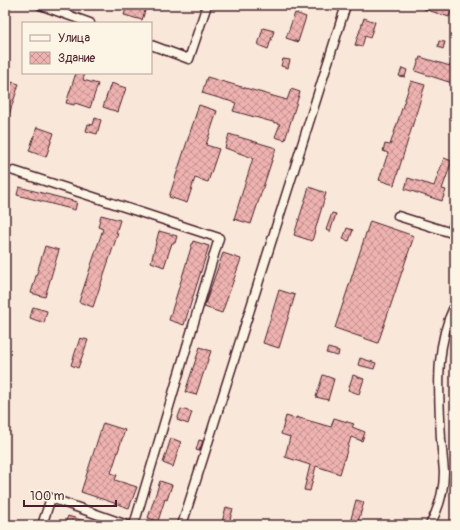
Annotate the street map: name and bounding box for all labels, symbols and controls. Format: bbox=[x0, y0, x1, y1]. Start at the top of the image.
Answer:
legend bbox=[22, 22, 152, 74]
text: Улица bbox=[58, 31, 90, 46]
text: Здание bbox=[58, 51, 95, 66]
scale bar bbox=[24, 482, 116, 508]
text: 100 m bbox=[30, 489, 65, 504]

